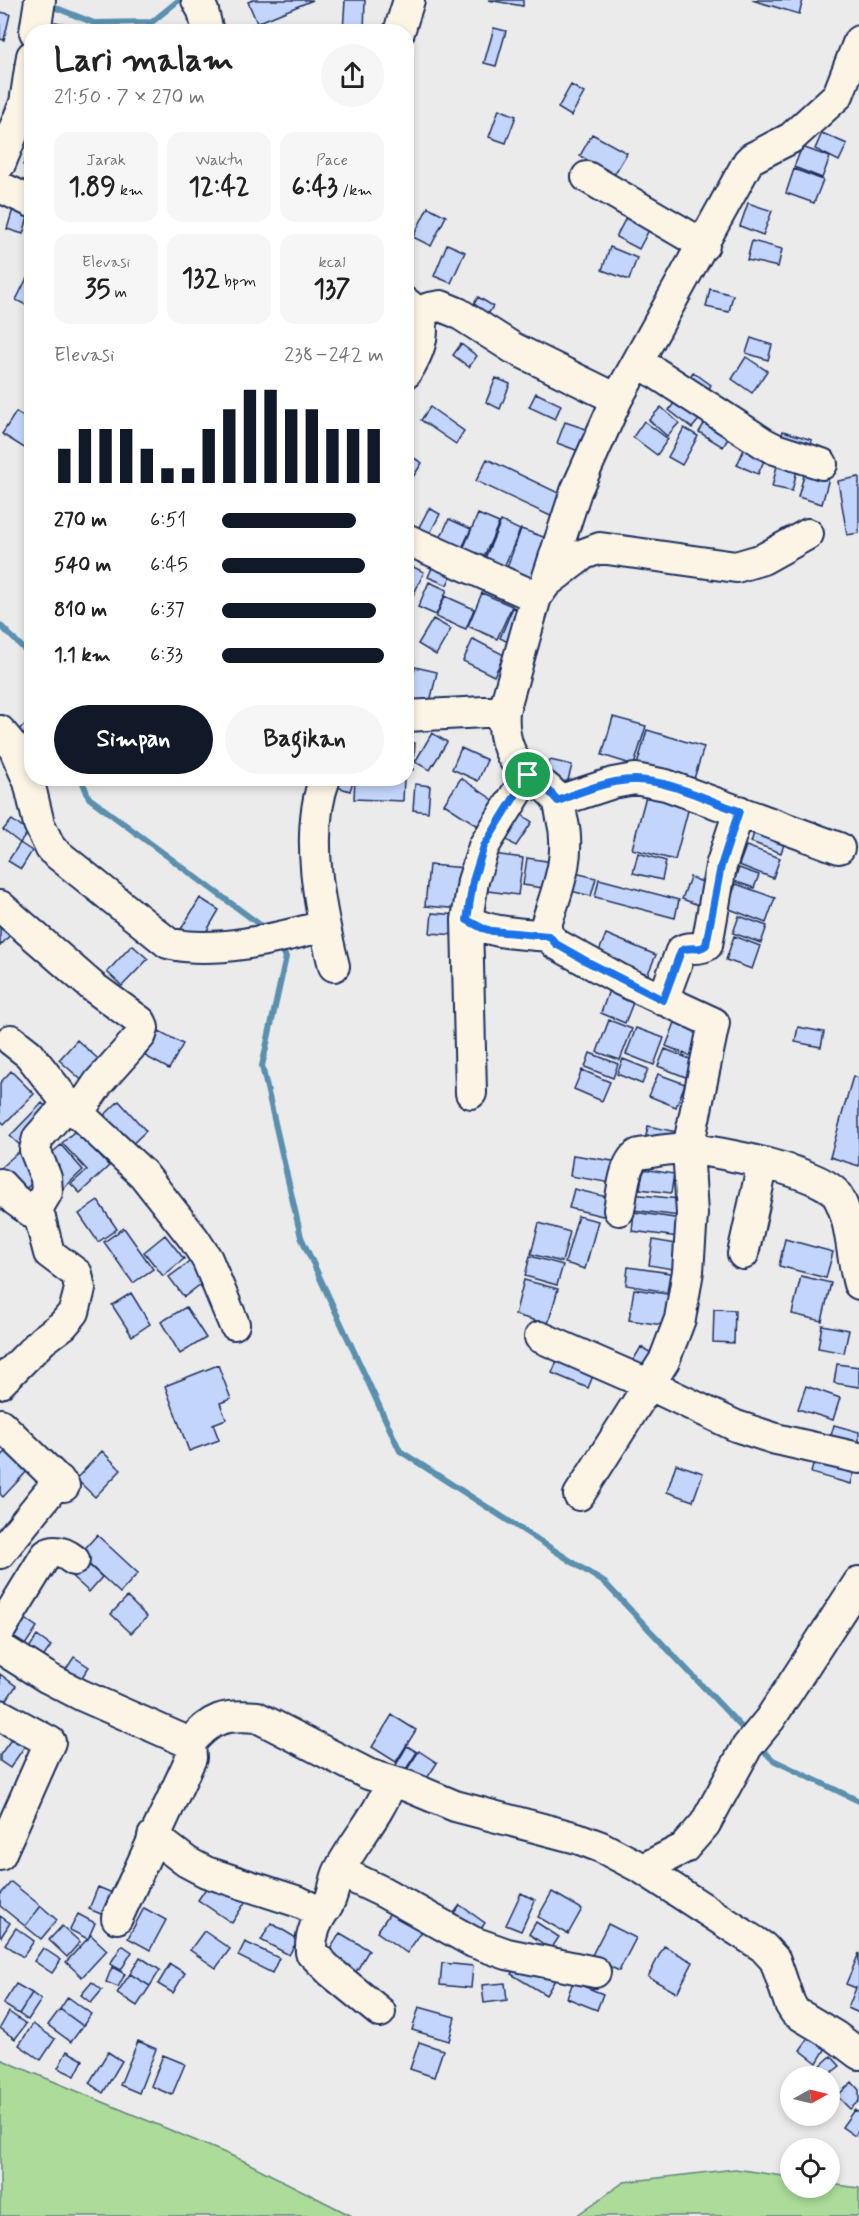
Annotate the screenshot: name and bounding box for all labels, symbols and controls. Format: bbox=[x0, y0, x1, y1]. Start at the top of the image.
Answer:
text: Lari malam bbox=[54, 39, 234, 83]
button: share bbox=[321, 44, 384, 107]
text: 21:50 · 7 × 270 m bbox=[54, 84, 205, 111]
text: Jarak bbox=[86, 150, 126, 171]
text: Waktu bbox=[195, 150, 243, 171]
text: Pace bbox=[316, 150, 348, 171]
text: 1.89 bbox=[69, 171, 116, 205]
text: 12:42 bbox=[188, 171, 250, 205]
text: 6:43 bbox=[291, 171, 338, 205]
text: km bbox=[116, 180, 143, 201]
text: /km bbox=[338, 180, 373, 201]
text: Elevasi bbox=[82, 252, 130, 273]
text: kcal bbox=[319, 252, 345, 273]
text: 132 bbox=[182, 262, 220, 296]
text: bpm bbox=[220, 271, 256, 292]
text: 35 bbox=[85, 273, 110, 307]
text: 137 bbox=[313, 273, 351, 307]
text: m bbox=[110, 282, 127, 303]
text: Elevasi bbox=[54, 342, 114, 369]
text: 238–242 m bbox=[284, 342, 384, 369]
text: 270 m bbox=[54, 507, 107, 534]
text: 6:51 bbox=[150, 507, 186, 534]
text: 540 m bbox=[54, 552, 111, 579]
text: 6:45 bbox=[150, 552, 188, 579]
text: 810 m bbox=[54, 597, 107, 624]
text: 6:37 bbox=[150, 597, 185, 624]
text: 1.1 km bbox=[54, 642, 111, 669]
text: 6:33 bbox=[150, 642, 183, 669]
button: Simpan bbox=[54, 705, 213, 774]
button: Bagikan bbox=[225, 705, 384, 774]
pin bbox=[502, 749, 553, 800]
icon: arrive bbox=[511, 758, 544, 791]
north arrow bbox=[780, 2066, 840, 2126]
map controls bbox=[780, 2066, 840, 2198]
button: locate bbox=[780, 2138, 840, 2198]

